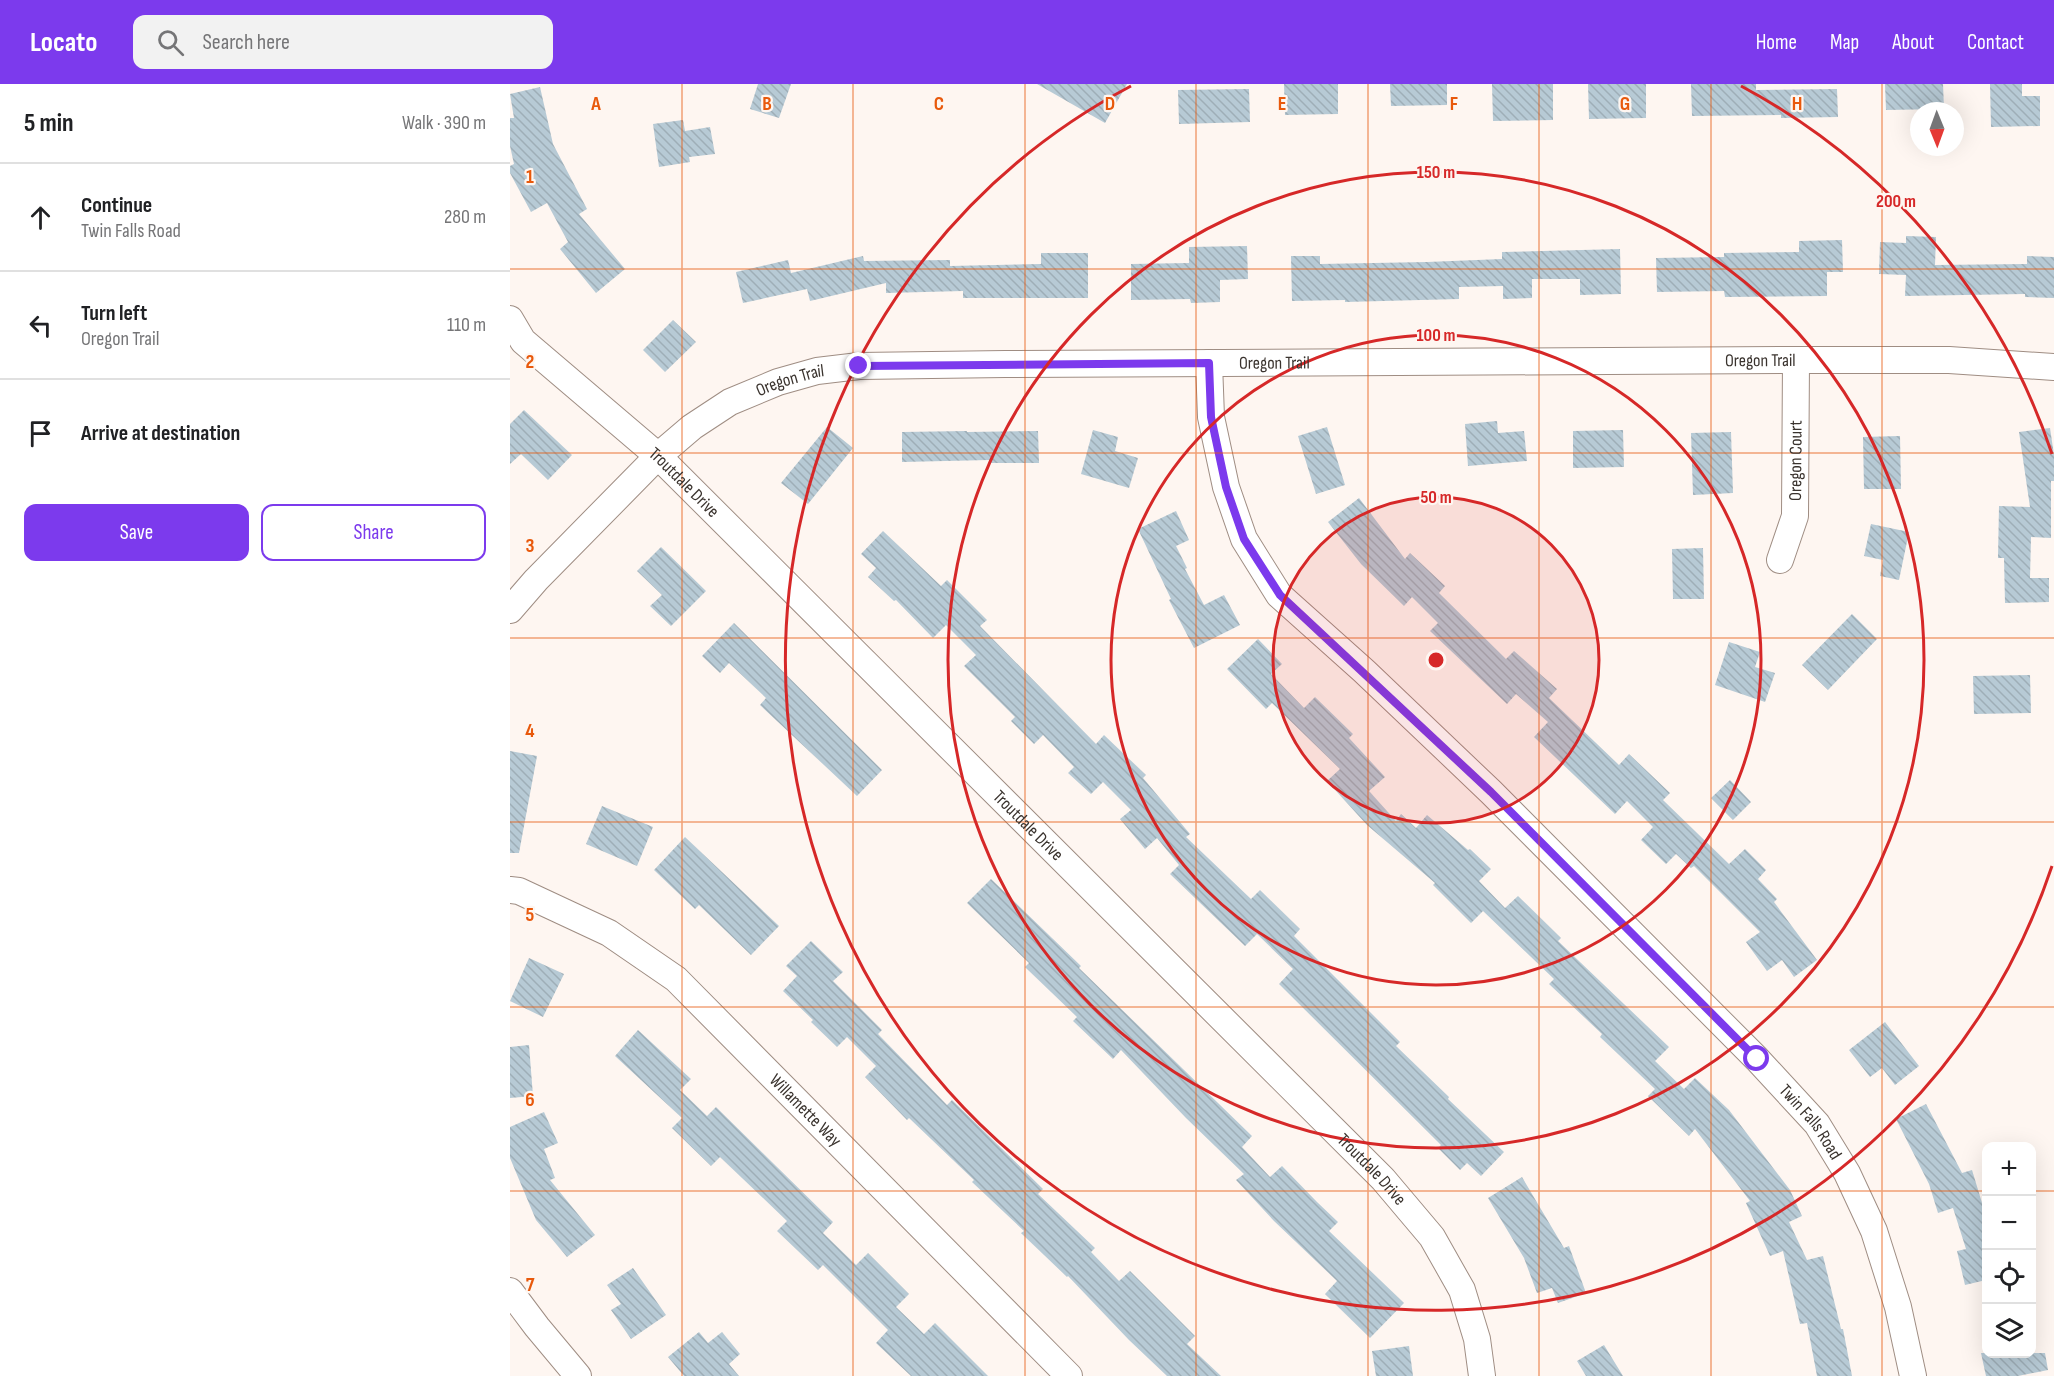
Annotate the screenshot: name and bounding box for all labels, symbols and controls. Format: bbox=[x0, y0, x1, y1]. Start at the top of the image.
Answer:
search box bbox=[133, 15, 553, 69]
text: Locato bbox=[30, 26, 97, 59]
icon: search bbox=[154, 26, 187, 59]
text: Search here bbox=[202, 29, 290, 56]
text: Home bbox=[1756, 30, 1797, 55]
text: Map bbox=[1830, 30, 1859, 55]
text: About bbox=[1892, 30, 1934, 55]
text: Contact bbox=[1967, 30, 2024, 55]
text: A bbox=[590, 92, 601, 116]
text: B bbox=[762, 92, 772, 116]
text: C bbox=[934, 92, 944, 116]
text: D bbox=[1105, 92, 1115, 116]
text: E bbox=[1278, 92, 1286, 116]
text: F bbox=[1450, 92, 1458, 116]
text: G bbox=[1620, 92, 1630, 116]
text: H bbox=[1792, 92, 1802, 116]
north arrow bbox=[1910, 102, 1964, 156]
text: 5 min bbox=[24, 108, 74, 139]
text: Walk · 390 m bbox=[402, 111, 486, 135]
text: 150 m bbox=[1417, 162, 1455, 183]
text: 1 bbox=[526, 165, 534, 189]
text: 200 m bbox=[1876, 191, 1916, 212]
text: Continue bbox=[81, 192, 152, 219]
icon: ahead bbox=[24, 201, 57, 234]
text: 280 m bbox=[444, 205, 486, 229]
text: Twin Falls Road bbox=[81, 219, 181, 243]
text: Turn left bbox=[81, 300, 147, 327]
icon: left bbox=[24, 309, 57, 342]
text: 110 m bbox=[447, 313, 486, 337]
text: 100 m bbox=[1417, 325, 1456, 346]
text: Oregon Trail bbox=[81, 327, 159, 351]
text: 2 bbox=[526, 350, 534, 374]
street label: Oregon Trail bbox=[1725, 350, 1796, 371]
route end bbox=[845, 352, 871, 378]
street label: Oregon Trail bbox=[1239, 352, 1310, 373]
street label: Oregon Trail bbox=[753, 360, 825, 401]
icon: arrive bbox=[24, 417, 57, 450]
text: Arrive at destination bbox=[81, 420, 240, 447]
street label: Oregon Court bbox=[1785, 420, 1806, 501]
street label: Troutdale Drive bbox=[645, 443, 724, 522]
text: 50 m bbox=[1420, 487, 1452, 508]
button: Save bbox=[24, 504, 249, 561]
button: Share bbox=[261, 504, 486, 561]
text: 3 bbox=[526, 534, 535, 558]
centre of rings bbox=[1426, 650, 1446, 670]
text: 4 bbox=[525, 719, 535, 743]
street label: Troutdale Drive bbox=[989, 786, 1068, 865]
text: 5 bbox=[526, 903, 535, 927]
route start bbox=[1743, 1045, 1769, 1071]
street label: Willamette Way bbox=[765, 1069, 846, 1151]
street label: Twin Falls Road bbox=[1775, 1080, 1847, 1163]
text: 6 bbox=[525, 1088, 535, 1112]
street label: Troutdale Drive bbox=[1333, 1129, 1411, 1209]
map controls bbox=[1982, 1142, 2036, 1358]
button: + bbox=[1982, 1142, 2036, 1196]
button: − bbox=[1982, 1196, 2036, 1250]
button: locate bbox=[1982, 1250, 2036, 1304]
text: 7 bbox=[526, 1273, 535, 1297]
button: layers bbox=[1982, 1304, 2036, 1358]

